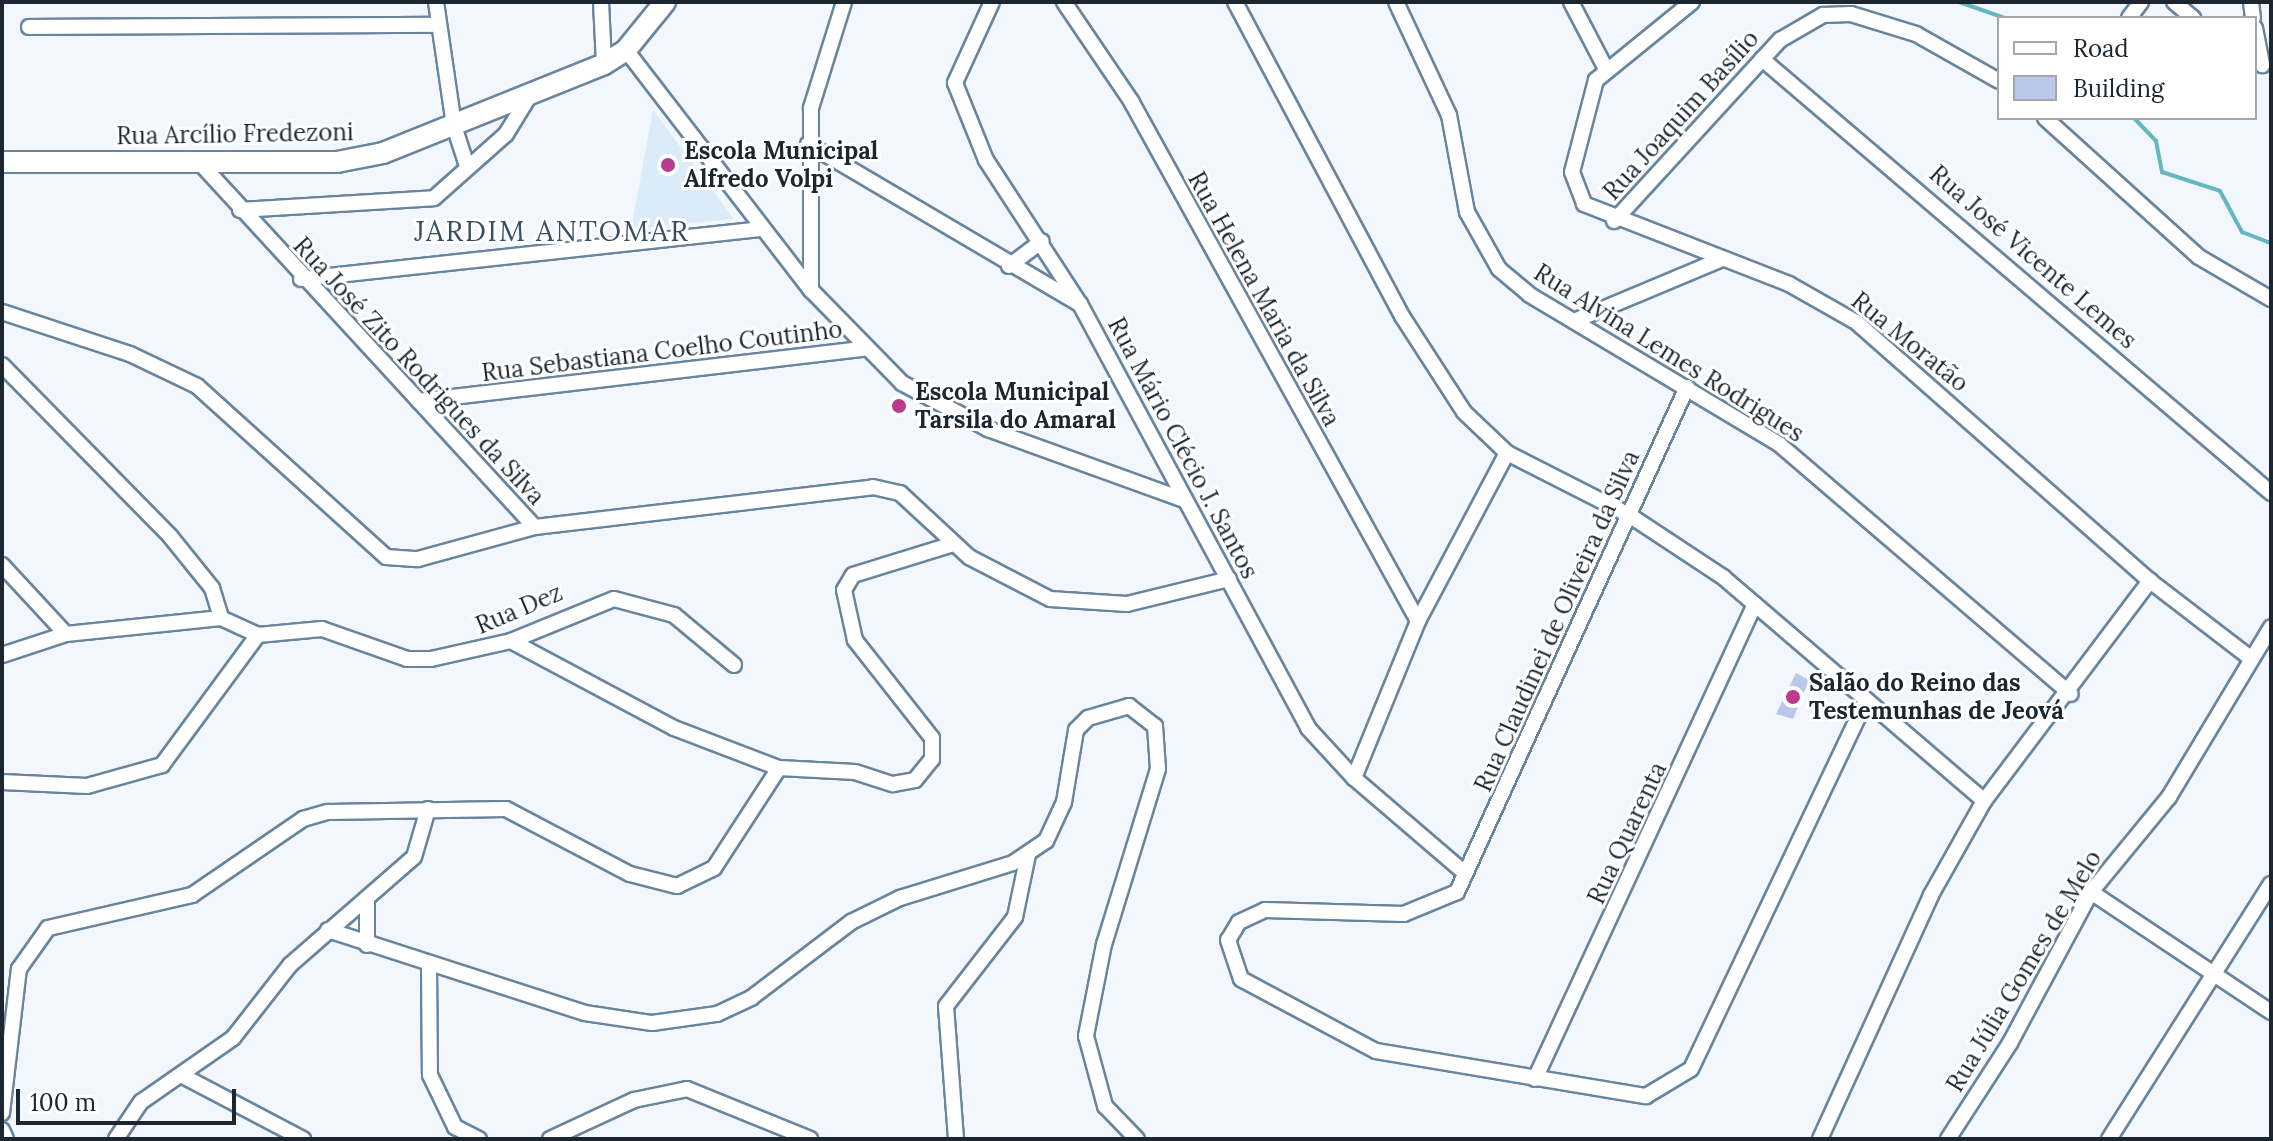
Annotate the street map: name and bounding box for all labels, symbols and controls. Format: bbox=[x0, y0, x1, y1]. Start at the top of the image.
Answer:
legend bbox=[1997, 16, 2257, 120]
street label: Rua Joaquim Basílio bbox=[1597, 24, 1765, 206]
text: Road bbox=[2073, 33, 2129, 64]
text: Building bbox=[2073, 73, 2164, 104]
street label: Rua Arcílio Fredezoni bbox=[116, 118, 354, 150]
place label: Escola Municipal Alfredo Volpi bbox=[684, 137, 878, 193]
marker: Escola Municipal Alfredo Volpi bbox=[659, 156, 677, 174]
street label: Rua José Vicente Lemes bbox=[1924, 159, 2142, 355]
street label: Rua Helena Maria da Silva bbox=[1182, 167, 1346, 431]
district label: JARDIM ANTOMAR bbox=[414, 214, 690, 248]
street label: Rua José Zito Rodrigues da Silva bbox=[287, 231, 551, 511]
street label: Rua Alvina Lemes Rodrigues bbox=[1529, 258, 1809, 448]
street label: Rua Moratão bbox=[1846, 286, 1974, 398]
street label: Rua Mário Clécio J. Santos bbox=[1102, 313, 1264, 583]
street label: Rua Sebastiana Coelho Coutinho bbox=[480, 315, 844, 387]
place label: Escola Municipal Tarsila do Amaral bbox=[915, 378, 1116, 434]
marker: Escola Municipal Tarsila do Amaral bbox=[890, 397, 908, 415]
street label: Rua Claudinei de Oliveira da Silva bbox=[1469, 446, 1645, 796]
street label: Rua Dez bbox=[471, 578, 567, 640]
place label: Salão do Reino das Testemunhas de Jeová bbox=[1809, 669, 2064, 725]
marker: Salão do Reino das Testemunhas de Jeová bbox=[1784, 688, 1802, 706]
street label: Rua Quarenta bbox=[1582, 758, 1672, 908]
street label: Rua Júlia Gomes de Melo bbox=[1940, 845, 2108, 1097]
scale bar bbox=[20, 1073, 240, 1123]
text: 100 m bbox=[30, 1087, 96, 1118]

